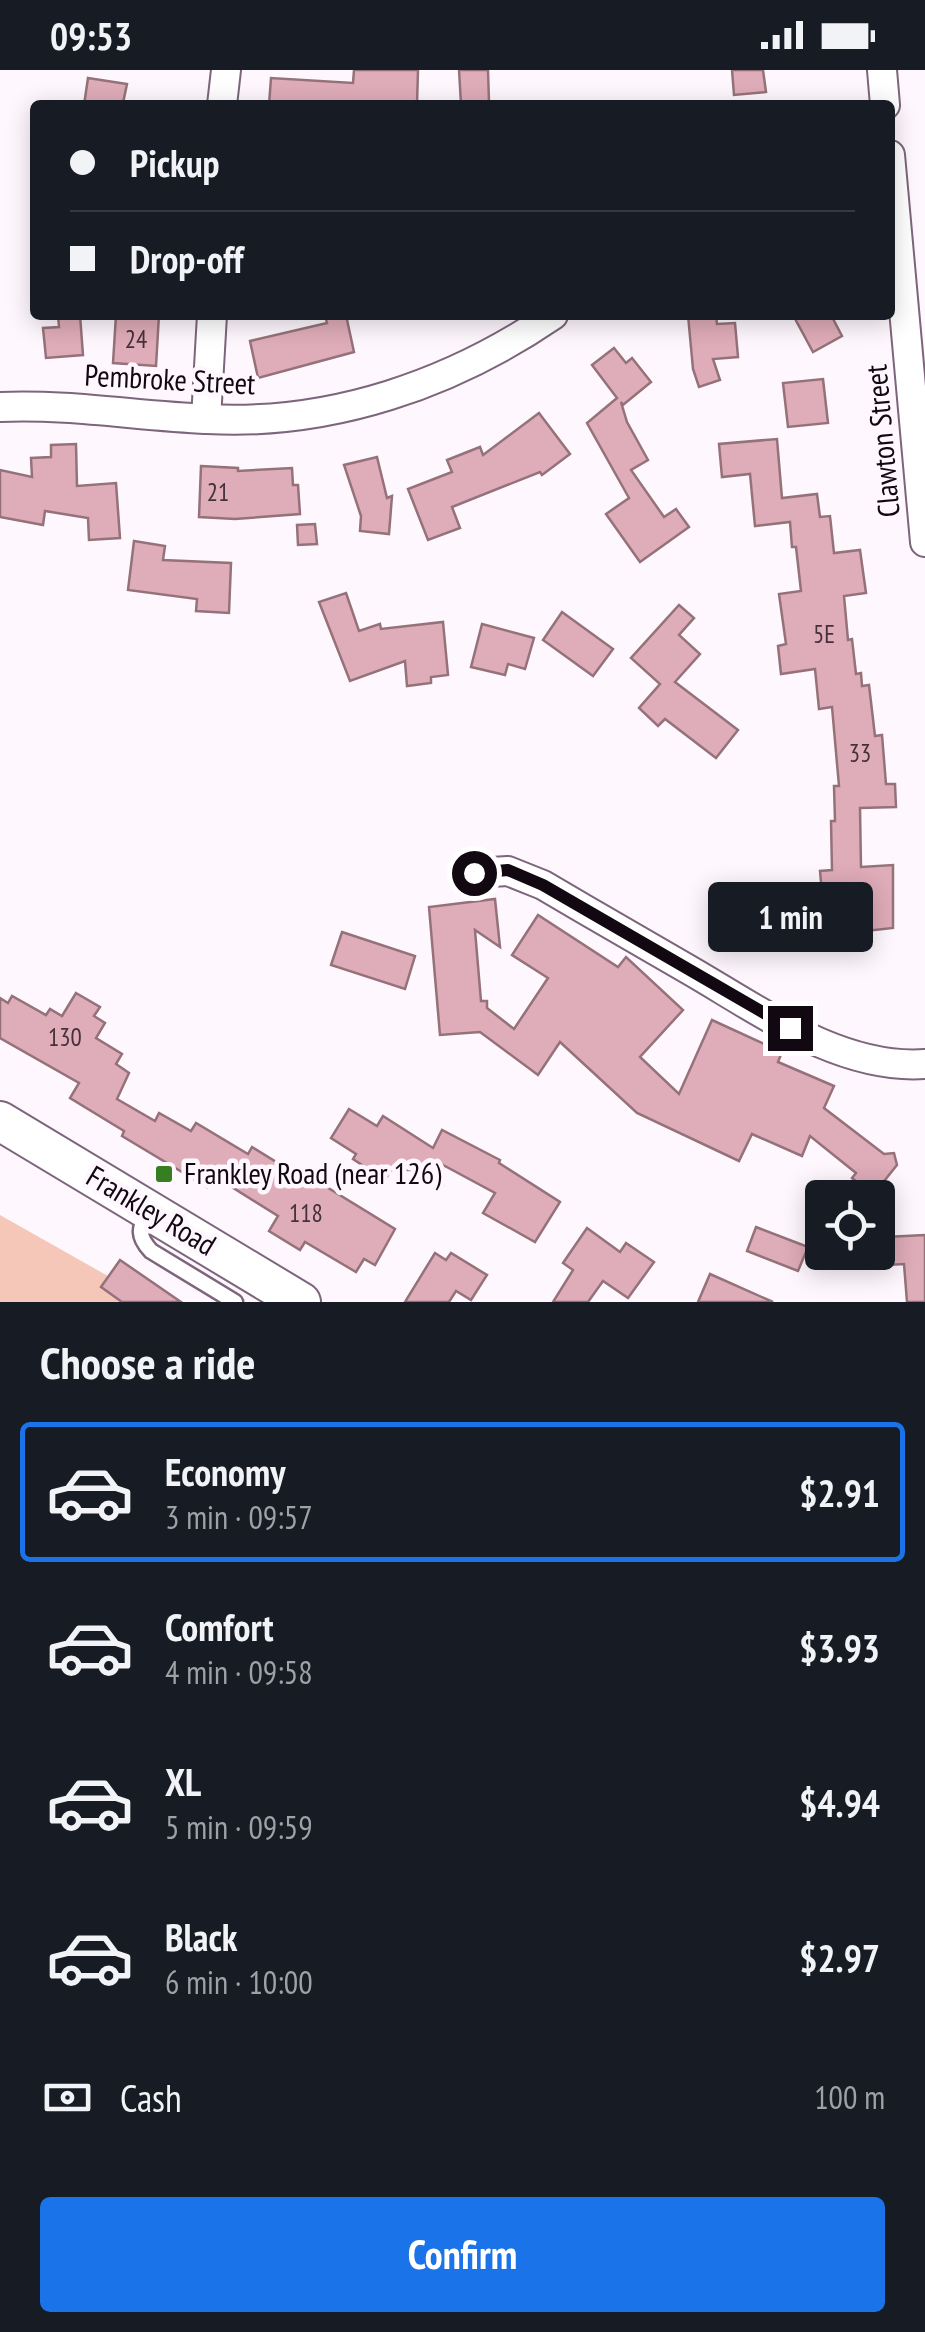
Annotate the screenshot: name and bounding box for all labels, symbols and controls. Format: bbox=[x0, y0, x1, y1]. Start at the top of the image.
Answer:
text: 09:53 bbox=[50, 11, 132, 60]
text: Pickup bbox=[130, 138, 220, 187]
text: Drop-off bbox=[130, 234, 244, 283]
house number: 24 bbox=[125, 323, 147, 355]
street label: Pembroke Street bbox=[84, 355, 257, 402]
street label: Clawton Street bbox=[855, 362, 908, 519]
house number: 21 bbox=[207, 476, 229, 508]
house number: 5E bbox=[813, 618, 835, 650]
house number: 33 bbox=[849, 737, 871, 769]
route start bbox=[452, 851, 497, 896]
callout: 1 min bbox=[708, 883, 872, 953]
text: 1 min bbox=[758, 896, 823, 938]
route end bbox=[768, 1006, 813, 1051]
house number: 130 bbox=[48, 1021, 82, 1053]
place label: Frankley Road (near 126) bbox=[184, 1153, 441, 1192]
street label: Frankley Road bbox=[80, 1156, 224, 1264]
marker: Frankley Road (near 126) bbox=[153, 1163, 175, 1185]
map controls bbox=[805, 1180, 895, 1270]
button: locate bbox=[805, 1180, 895, 1270]
house number: 118 bbox=[289, 1197, 323, 1229]
text: Choose a ride bbox=[40, 1333, 255, 1391]
icon: car bbox=[45, 1447, 135, 1537]
text: Economy bbox=[165, 1447, 285, 1496]
text: $2.91 bbox=[799, 1468, 880, 1517]
text: 3 min · 09:57 bbox=[165, 1496, 313, 1538]
icon: car bbox=[45, 1602, 135, 1692]
text: Comfort bbox=[165, 1602, 274, 1651]
text: $3.93 bbox=[799, 1623, 880, 1672]
text: 4 min · 09:58 bbox=[165, 1651, 313, 1693]
icon: car bbox=[45, 1757, 135, 1847]
text: XL bbox=[165, 1757, 201, 1806]
text: $4.94 bbox=[799, 1778, 880, 1827]
text: 5 min · 09:59 bbox=[165, 1806, 313, 1848]
icon: car bbox=[45, 1912, 135, 2002]
text: Black bbox=[165, 1912, 238, 1961]
text: $2.97 bbox=[799, 1933, 880, 1982]
text: 6 min · 10:00 bbox=[165, 1961, 313, 2003]
icon: cash bbox=[40, 2070, 95, 2125]
text: Cash bbox=[120, 2073, 182, 2122]
text: 100 m bbox=[814, 2076, 885, 2118]
button: Confirm bbox=[40, 2197, 885, 2312]

